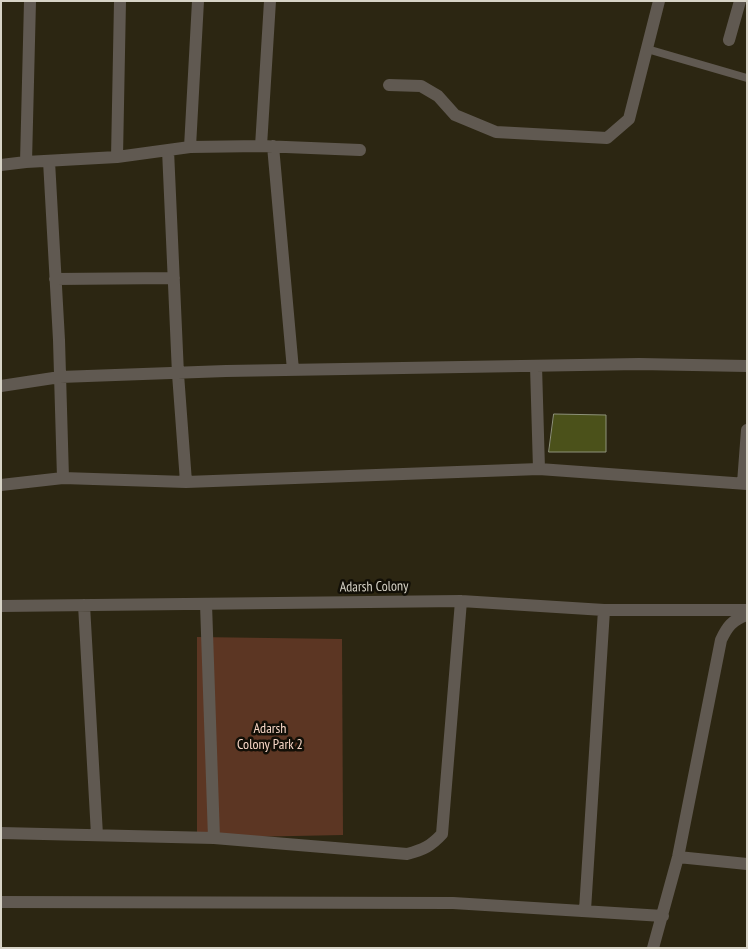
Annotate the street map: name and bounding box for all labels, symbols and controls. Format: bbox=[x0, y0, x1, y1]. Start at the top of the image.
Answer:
street label: Adarsh Colony bbox=[339, 578, 409, 596]
park label: Adarsh Colony Park 2 bbox=[237, 721, 303, 754]

